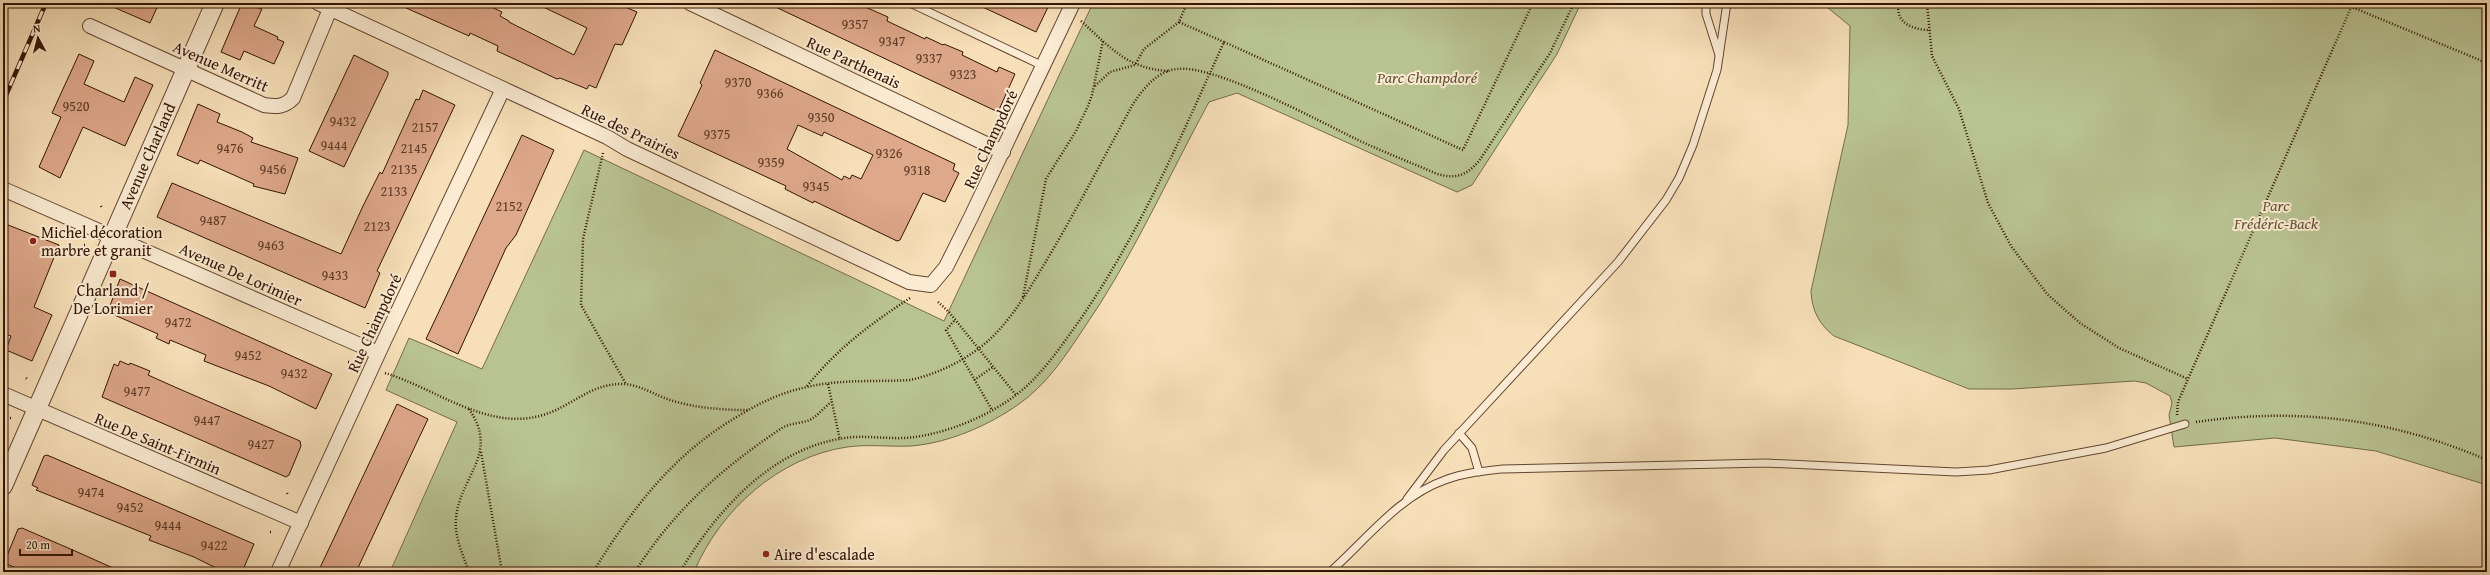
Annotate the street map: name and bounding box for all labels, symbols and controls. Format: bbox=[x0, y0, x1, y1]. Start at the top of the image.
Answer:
house number: 9357 bbox=[842, 14, 869, 34]
north arrow bbox=[18, 18, 58, 58]
text: N bbox=[32, 20, 42, 36]
street label: Rue Parthenais bbox=[803, 30, 905, 94]
house number: 9347 bbox=[879, 31, 906, 51]
street label: Avenue Merritt bbox=[169, 34, 273, 98]
house number: 9337 bbox=[916, 48, 943, 68]
house number: 9323 bbox=[950, 64, 976, 84]
park label: Parc Champdoré bbox=[1376, 65, 1478, 89]
house number: 9370 bbox=[725, 72, 752, 92]
house number: 9366 bbox=[757, 83, 784, 103]
street label: Rue Champdoré bbox=[957, 86, 1023, 192]
house number: 9520 bbox=[63, 96, 90, 116]
street label: Rue des Prairies bbox=[578, 97, 684, 165]
street label: Avenue Charland bbox=[113, 99, 181, 213]
house number: 9350 bbox=[808, 107, 835, 127]
house number: 9432 bbox=[330, 111, 356, 131]
house number: 2157 bbox=[412, 117, 439, 137]
house number: 9375 bbox=[704, 124, 730, 144]
house number: 9444 bbox=[321, 135, 348, 155]
house number: 9476 bbox=[217, 138, 244, 158]
house number: 2145 bbox=[401, 138, 427, 158]
house number: 9326 bbox=[876, 143, 903, 163]
house number: 9359 bbox=[758, 152, 785, 172]
house number: 9456 bbox=[260, 159, 287, 179]
house number: 2135 bbox=[391, 159, 417, 179]
house number: 9318 bbox=[904, 160, 931, 180]
house number: 9345 bbox=[803, 176, 829, 196]
house number: 2133 bbox=[381, 181, 407, 201]
park label: Parc Frédéric-Back bbox=[2233, 193, 2319, 235]
house number: 2152 bbox=[496, 196, 522, 216]
house number: 9487 bbox=[200, 210, 227, 230]
house number: 2123 bbox=[364, 216, 390, 236]
place label: Michel décoration marbre et granit bbox=[41, 220, 163, 262]
house number: 9463 bbox=[258, 235, 284, 255]
marker: Michel décoration marbre et granit bbox=[28, 236, 38, 246]
street label: Avenue De Lorimier bbox=[176, 236, 307, 312]
house number: 9433 bbox=[322, 265, 348, 285]
marker: Charland / De Lorimier bbox=[108, 269, 118, 279]
street label: Rue Champdoré bbox=[341, 270, 407, 376]
place label: Charland / De Lorimier bbox=[73, 278, 153, 320]
house number: 9472 bbox=[165, 312, 191, 332]
house number: 9452 bbox=[235, 345, 261, 365]
house number: 9432 bbox=[281, 363, 307, 383]
house number: 9477 bbox=[124, 381, 151, 401]
street label: Rue De Saint-Firmin bbox=[91, 406, 225, 480]
house number: 9447 bbox=[194, 410, 221, 430]
house number: 9427 bbox=[248, 434, 275, 454]
house number: 9474 bbox=[78, 482, 105, 502]
house number: 9452 bbox=[117, 497, 143, 517]
house number: 9444 bbox=[155, 515, 182, 535]
scale bar bbox=[20, 531, 72, 557]
house number: 9422 bbox=[201, 535, 227, 555]
text: 20 m bbox=[26, 536, 50, 553]
place label: Aire d'escalade bbox=[774, 542, 875, 566]
marker: Aire d'escalade bbox=[761, 549, 771, 559]

